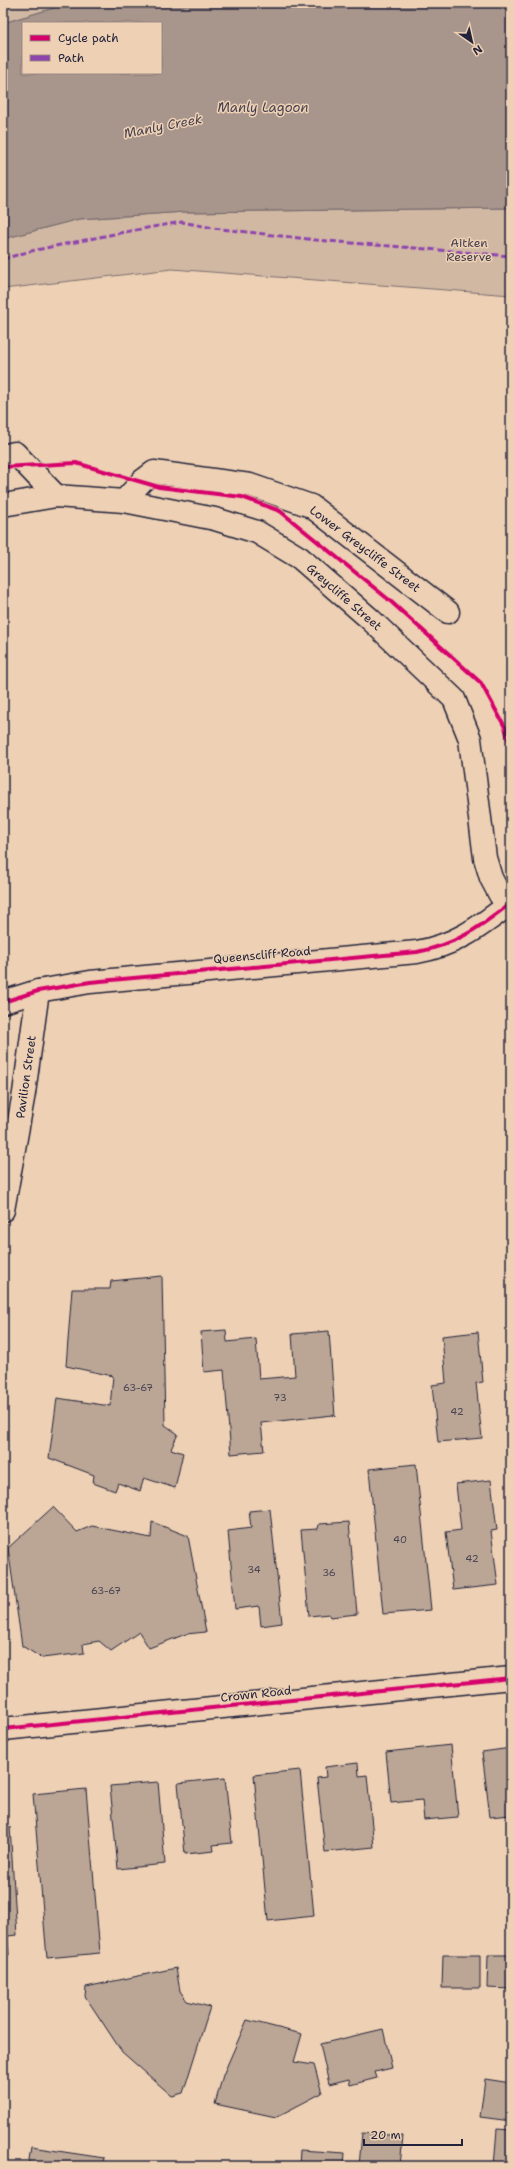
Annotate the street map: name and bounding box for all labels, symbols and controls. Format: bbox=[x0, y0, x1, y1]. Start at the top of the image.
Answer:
legend bbox=[22, 22, 162, 74]
north arrow bbox=[452, 22, 492, 62]
text: Cycle path bbox=[58, 30, 119, 46]
text: N bbox=[469, 41, 485, 59]
text: Path bbox=[58, 50, 84, 66]
water label: Manly Lagoon bbox=[218, 99, 308, 116]
water label: Manly Creek bbox=[122, 110, 204, 142]
park label: Aitken Reserve bbox=[446, 235, 492, 265]
street label: Lower Greycliffe Street bbox=[306, 502, 424, 596]
street label: Greycliffe Street bbox=[303, 560, 385, 634]
street label: Queenscliff Road bbox=[213, 943, 312, 967]
street label: Pavilion Street bbox=[12, 1034, 40, 1120]
house number: 63-67 bbox=[123, 1381, 153, 1394]
house number: 73 bbox=[273, 1391, 287, 1404]
house number: 42 bbox=[450, 1405, 464, 1418]
house number: 40 bbox=[393, 1533, 407, 1546]
house number: 42 bbox=[465, 1552, 479, 1565]
house number: 34 bbox=[247, 1563, 261, 1576]
house number: 36 bbox=[322, 1566, 336, 1579]
house number: 63-67 bbox=[91, 1584, 121, 1597]
street label: Crown Road bbox=[220, 1682, 293, 1706]
scale bar bbox=[364, 2121, 462, 2147]
text: 20 m bbox=[370, 2127, 401, 2143]

